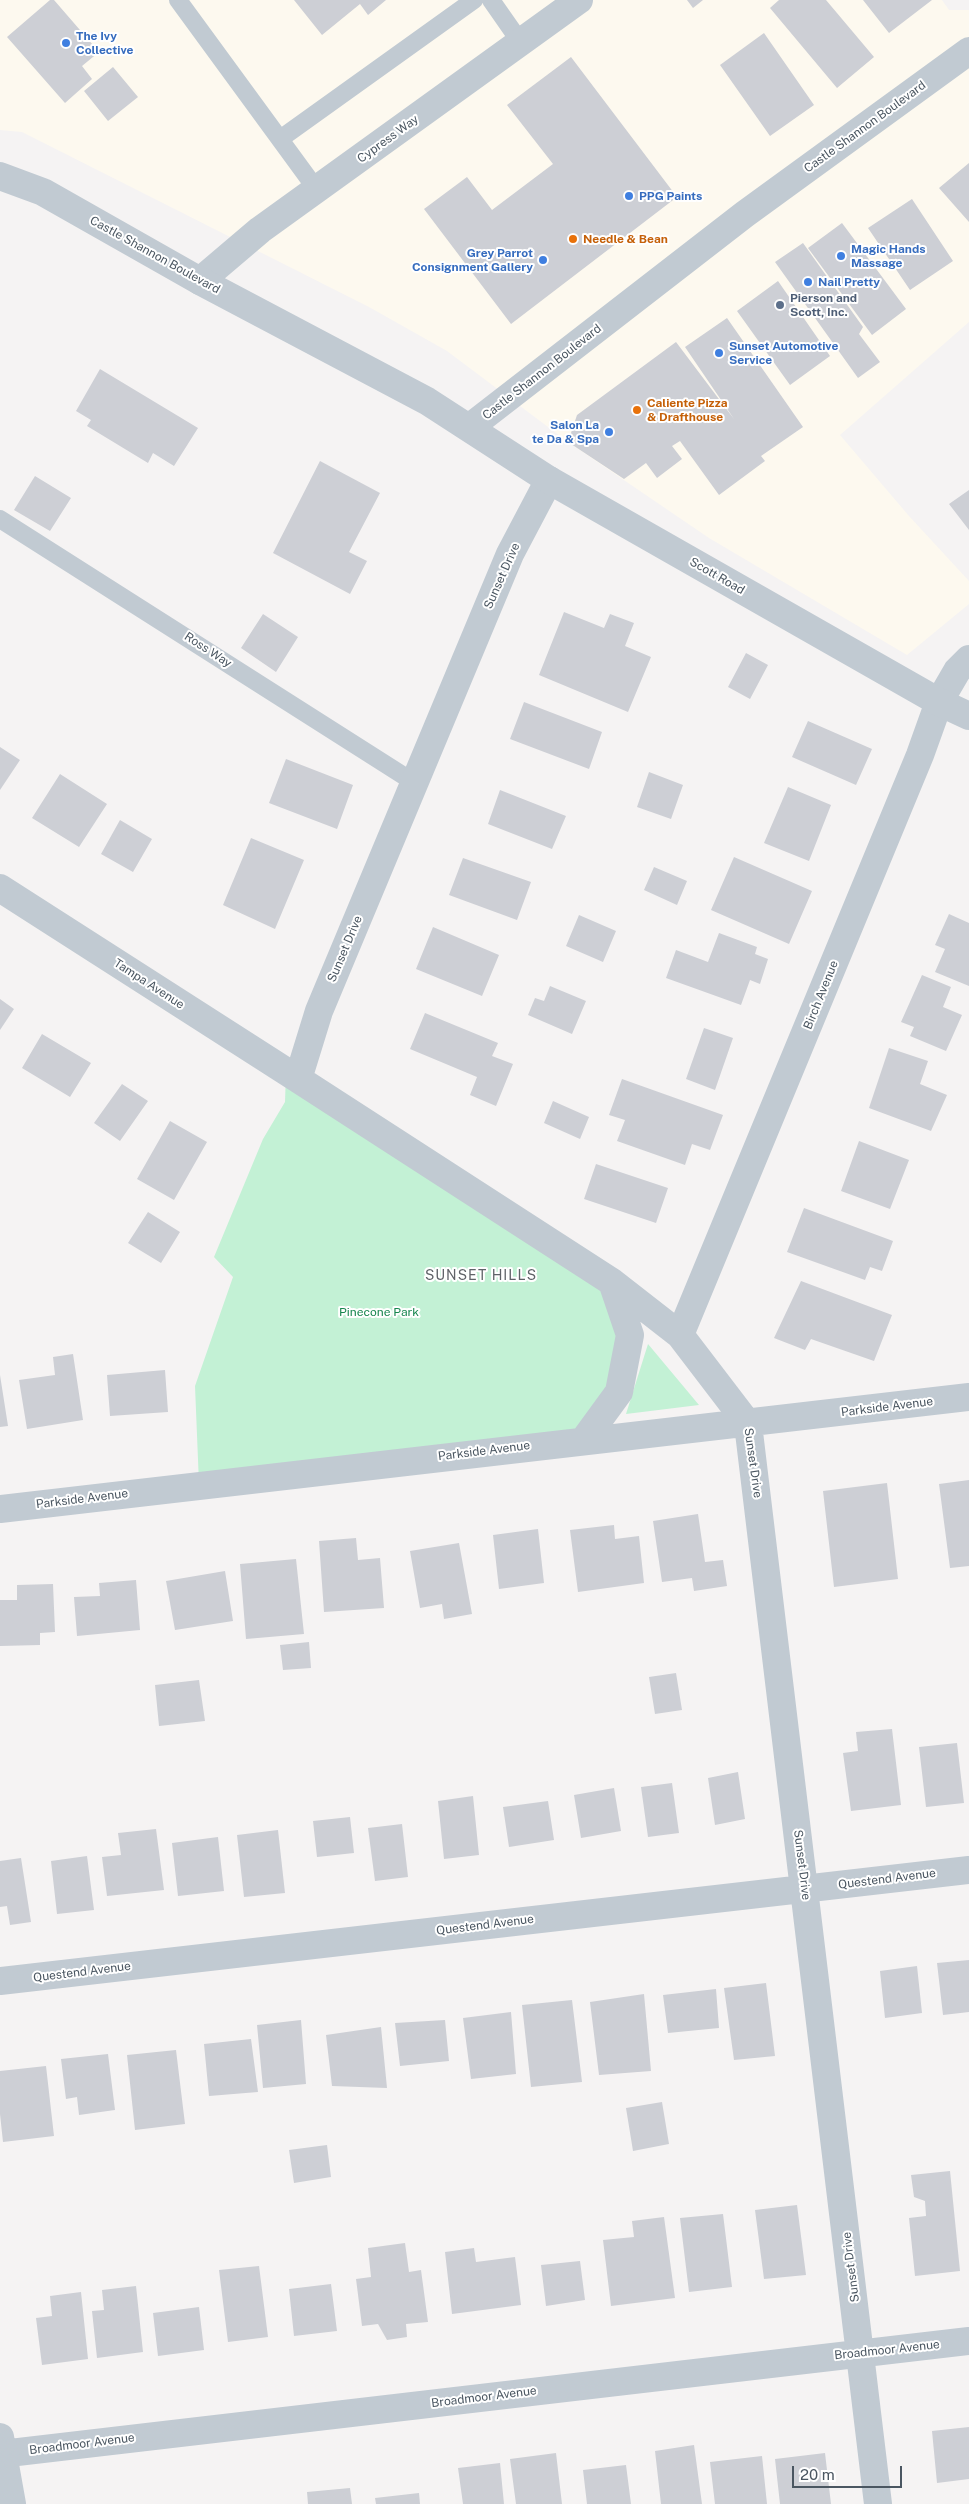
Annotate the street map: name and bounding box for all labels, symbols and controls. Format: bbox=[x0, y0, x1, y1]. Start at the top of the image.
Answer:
place label: The Ivy Collective bbox=[76, 29, 133, 57]
marker: The Ivy Collective bbox=[60, 37, 72, 49]
street label: Castle Shannon Boulevard bbox=[801, 78, 929, 176]
street label: Cypress Way bbox=[355, 112, 421, 166]
place label: PPG Paints bbox=[639, 189, 702, 203]
marker: PPG Paints bbox=[623, 190, 635, 202]
street label: Castle Shannon Boulevard bbox=[87, 213, 223, 297]
place label: Needle & Bean bbox=[583, 232, 668, 246]
marker: Needle & Bean bbox=[567, 233, 579, 245]
place label: Magic Hands Massage bbox=[851, 242, 926, 270]
place label: Grey Parrot Consignment Gallery bbox=[412, 246, 533, 274]
marker: Magic Hands Massage bbox=[835, 250, 847, 262]
marker: Grey Parrot Consignment Gallery bbox=[537, 254, 549, 266]
place label: Nail Pretty bbox=[818, 275, 880, 289]
marker: Nail Pretty bbox=[802, 276, 814, 288]
place label: Pierson and Scott, Inc. bbox=[790, 291, 857, 319]
marker: Pierson and Scott, Inc. bbox=[774, 299, 786, 311]
street label: Castle Shannon Boulevard bbox=[480, 321, 604, 423]
place label: Sunset Automotive Service bbox=[729, 339, 838, 367]
marker: Sunset Automotive Service bbox=[713, 347, 725, 359]
place label: Caliente Pizza & Drafthouse bbox=[647, 396, 728, 424]
marker: Caliente Pizza & Drafthouse bbox=[631, 404, 643, 416]
place label: Salon La te Da & Spa bbox=[532, 418, 599, 446]
marker: Salon La te Da & Spa bbox=[603, 426, 615, 438]
street label: Sunset Drive bbox=[481, 541, 523, 611]
street label: Scott Road bbox=[687, 554, 747, 598]
street label: Ross Way bbox=[182, 629, 234, 671]
street label: Sunset Drive bbox=[325, 914, 365, 984]
street label: Tampa Avenue bbox=[111, 956, 187, 1012]
street label: Birch Avenue bbox=[801, 958, 841, 1032]
district label: SUNSET HILLS bbox=[423, 1268, 539, 1284]
park label: Pinecone Park bbox=[339, 1305, 419, 1319]
street label: Parkside Avenue bbox=[840, 1394, 934, 1420]
street label: Sunset Drive bbox=[741, 1427, 765, 1499]
street label: Parkside Avenue bbox=[437, 1438, 531, 1464]
street label: Parkside Avenue bbox=[35, 1486, 129, 1512]
street label: Sunset Drive bbox=[791, 1829, 813, 1901]
street label: Questend Avenue bbox=[837, 1866, 937, 1892]
street label: Questend Avenue bbox=[435, 1912, 535, 1938]
street label: Questend Avenue bbox=[32, 1959, 132, 1985]
street label: Sunset Drive bbox=[840, 2231, 862, 2303]
street label: Broadmoor Avenue bbox=[834, 2337, 940, 2363]
street label: Broadmoor Avenue bbox=[431, 2383, 537, 2411]
street label: Broadmoor Avenue bbox=[29, 2430, 135, 2458]
scale bar bbox=[794, 2456, 904, 2488]
text: 20 m bbox=[800, 2466, 835, 2483]

